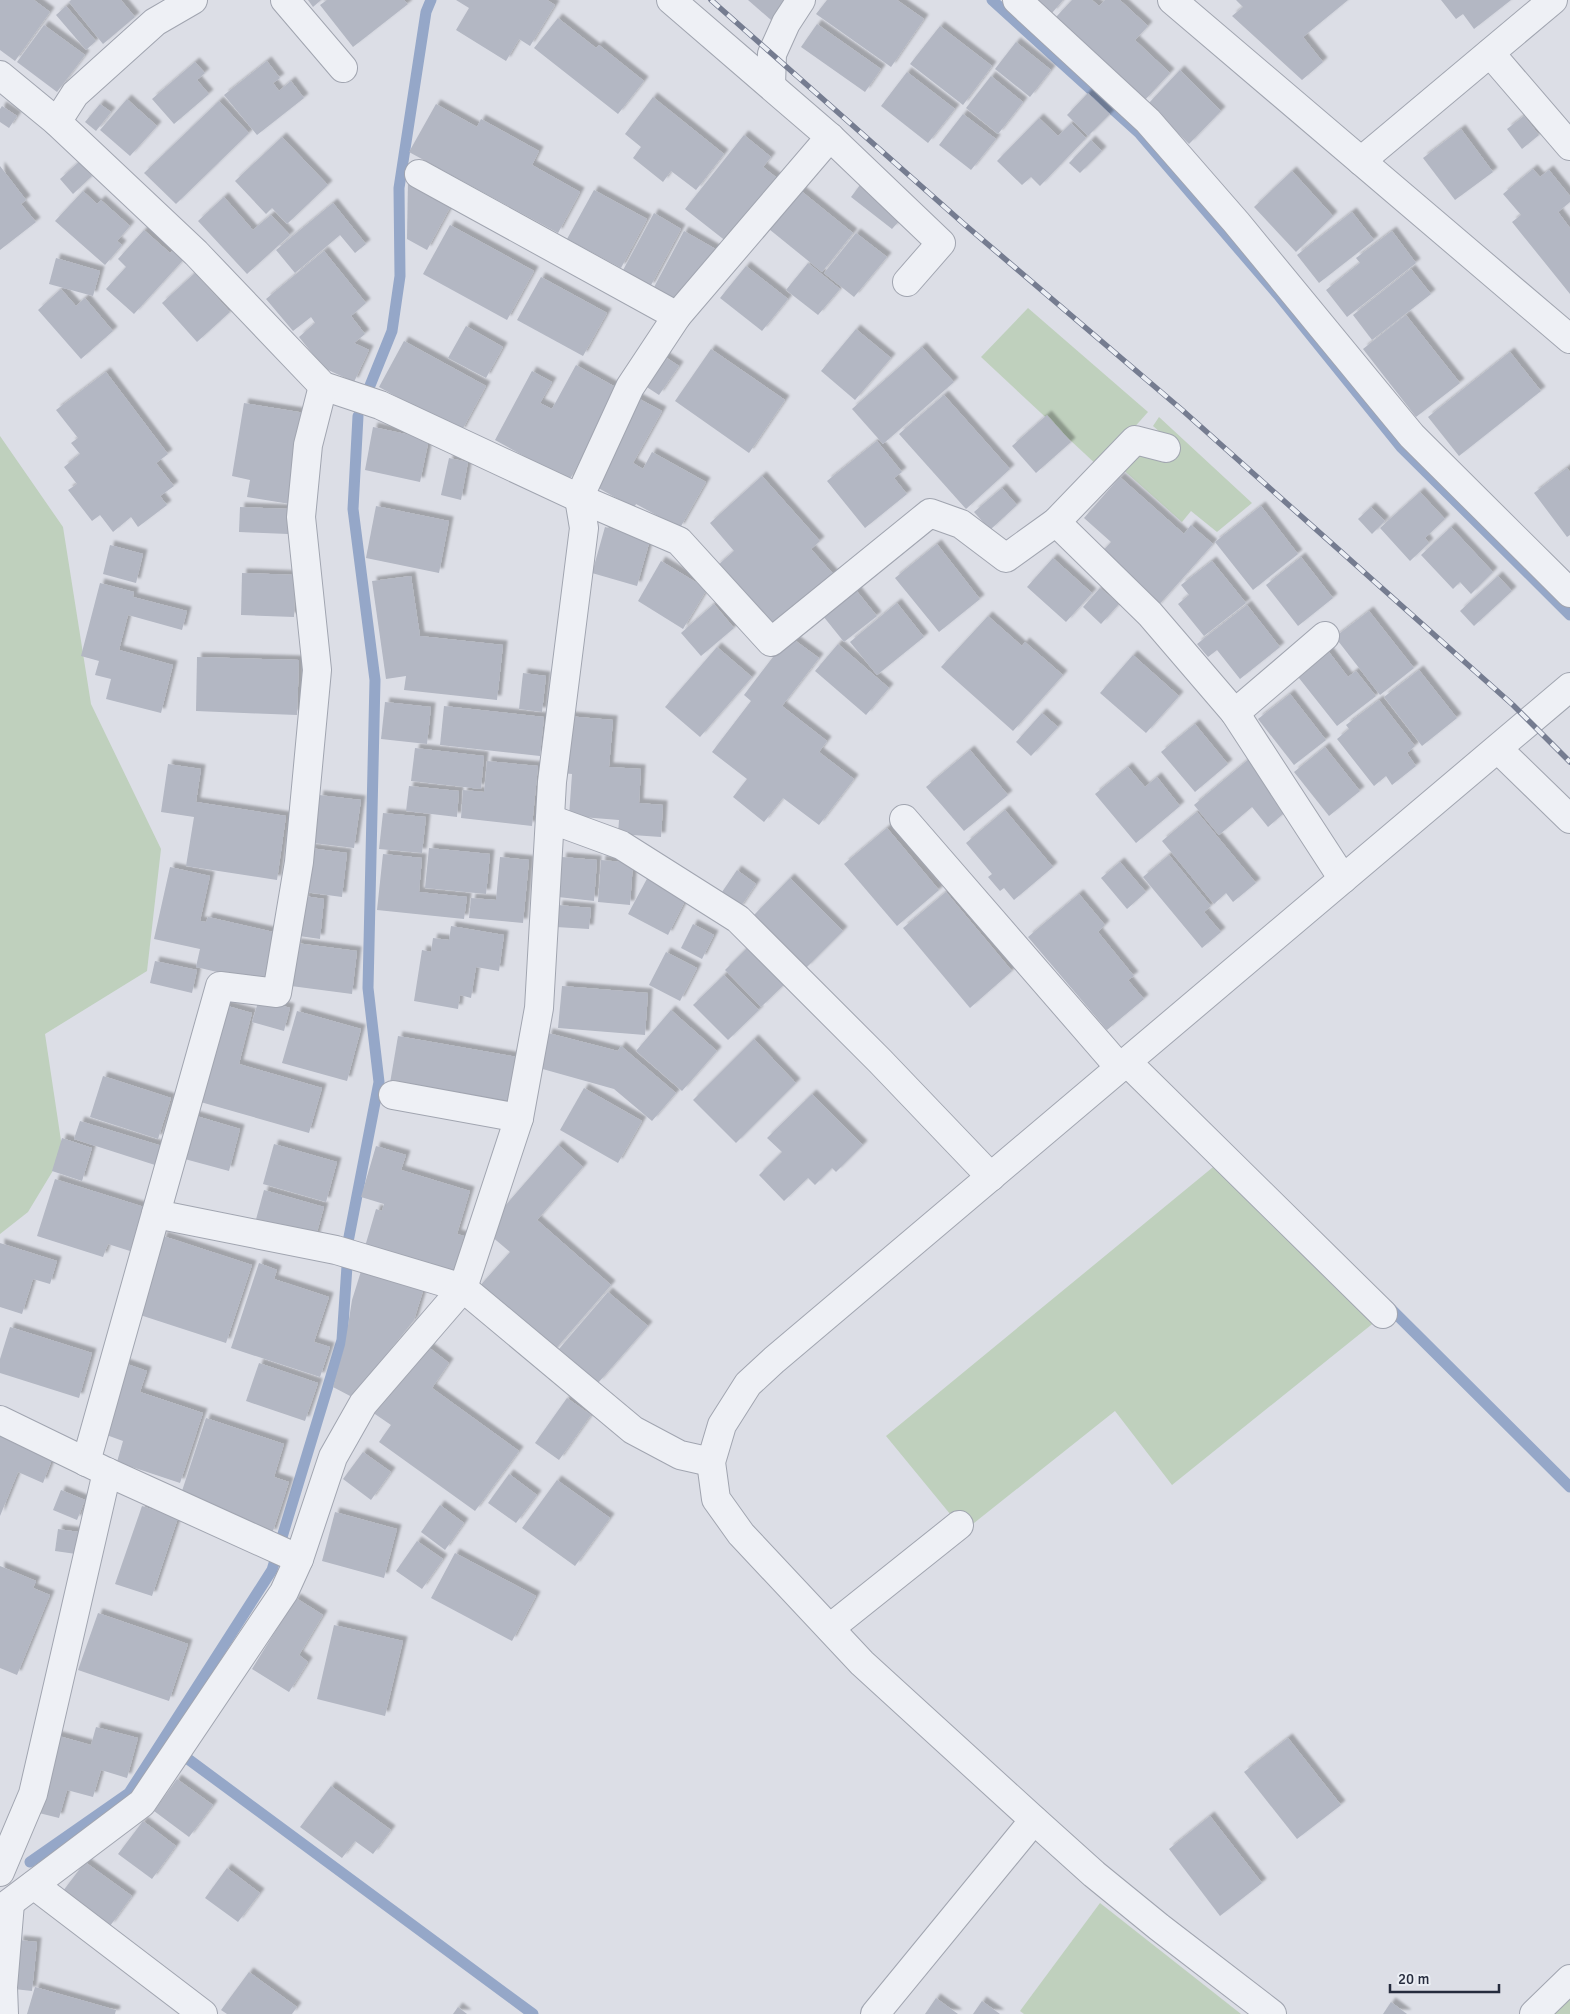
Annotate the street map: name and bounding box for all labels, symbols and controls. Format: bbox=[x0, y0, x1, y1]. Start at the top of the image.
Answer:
scale bar bbox=[1390, 1962, 1499, 1994]
text: 20 m bbox=[1398, 1970, 1429, 1988]

